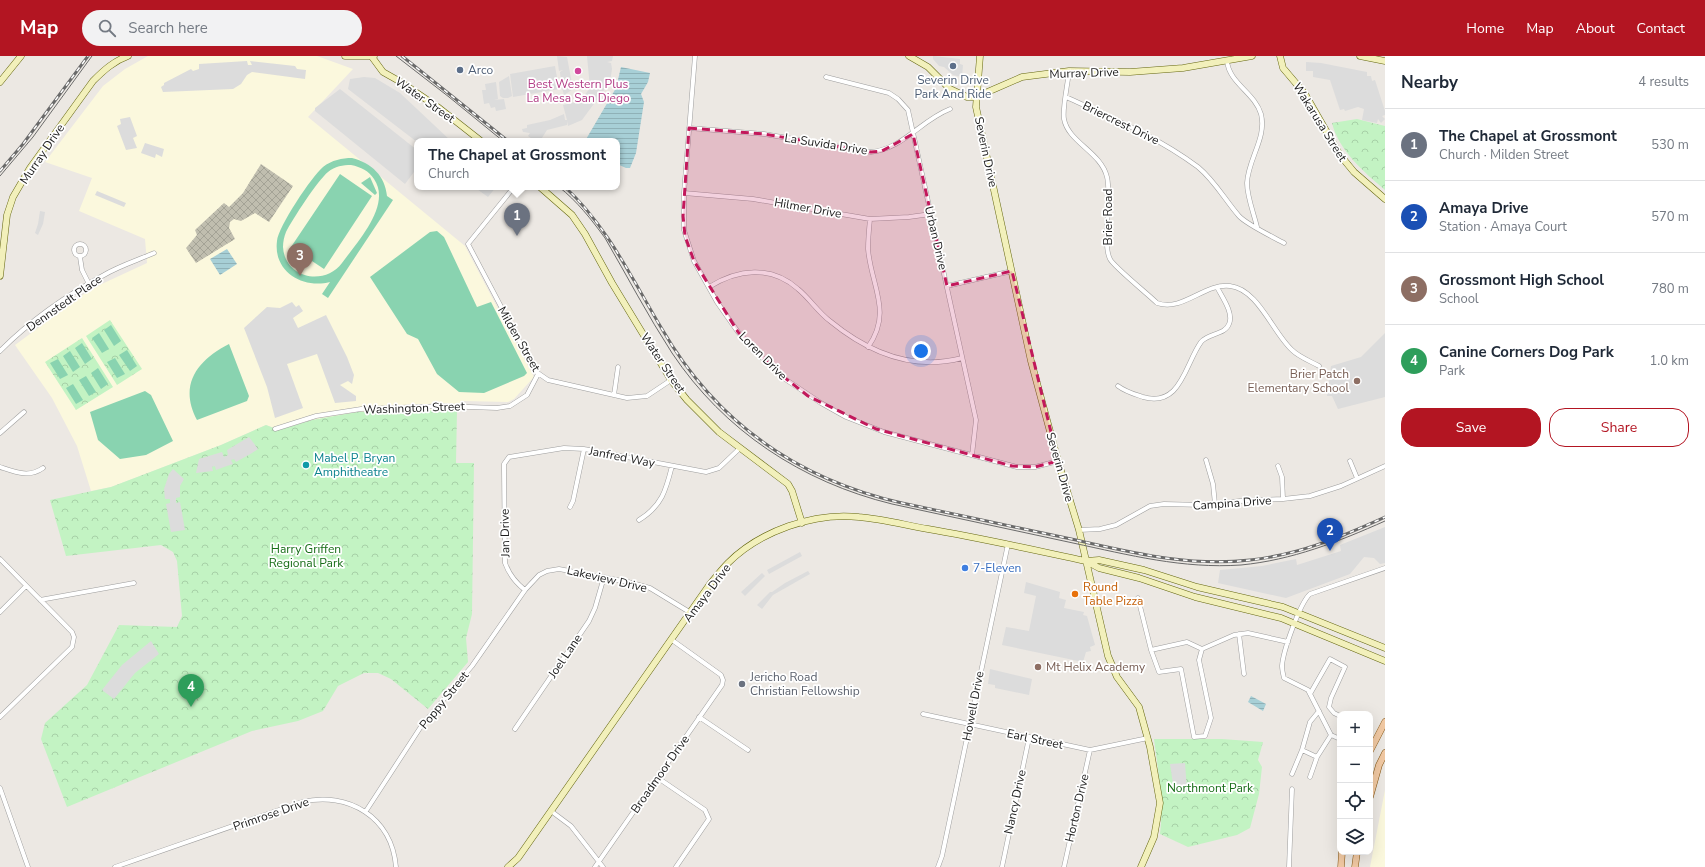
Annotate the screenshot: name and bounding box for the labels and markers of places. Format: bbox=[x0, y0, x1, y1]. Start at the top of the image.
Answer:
marker: Severin Drive Park And Ride bbox=[948, 61, 958, 71]
place label: Arco bbox=[468, 62, 493, 78]
marker: Arco bbox=[455, 65, 465, 75]
marker: Best Western Plus La Mesa San Diego bbox=[573, 66, 583, 76]
place label: Severin Drive Park And Ride bbox=[915, 72, 991, 102]
place label: Best Western Plus La Mesa San Diego bbox=[526, 76, 630, 106]
pin: 1 bbox=[504, 203, 530, 236]
pin: 3 bbox=[287, 243, 313, 276]
place label: Brier Patch Elementary School bbox=[1248, 366, 1349, 396]
marker: Brier Patch Elementary School bbox=[1352, 376, 1362, 386]
place label: Mabel P. Bryan Amphitheatre bbox=[314, 450, 395, 480]
marker: Mabel P. Bryan Amphitheatre bbox=[301, 460, 311, 470]
pin: 2 bbox=[1317, 518, 1343, 551]
place label: 7-Eleven bbox=[973, 560, 1021, 576]
marker: 7-Eleven bbox=[960, 563, 970, 573]
place label: Round Table Pizza bbox=[1083, 579, 1143, 609]
marker: Round Table Pizza bbox=[1070, 589, 1080, 599]
place label: Mt Helix Academy bbox=[1046, 659, 1146, 675]
marker: Mt Helix Academy bbox=[1033, 662, 1043, 672]
place label: Jericho Road Christian Fellowship bbox=[749, 669, 860, 699]
pin: 4 bbox=[178, 674, 204, 707]
marker: Jericho Road Christian Fellowship bbox=[737, 679, 747, 689]

